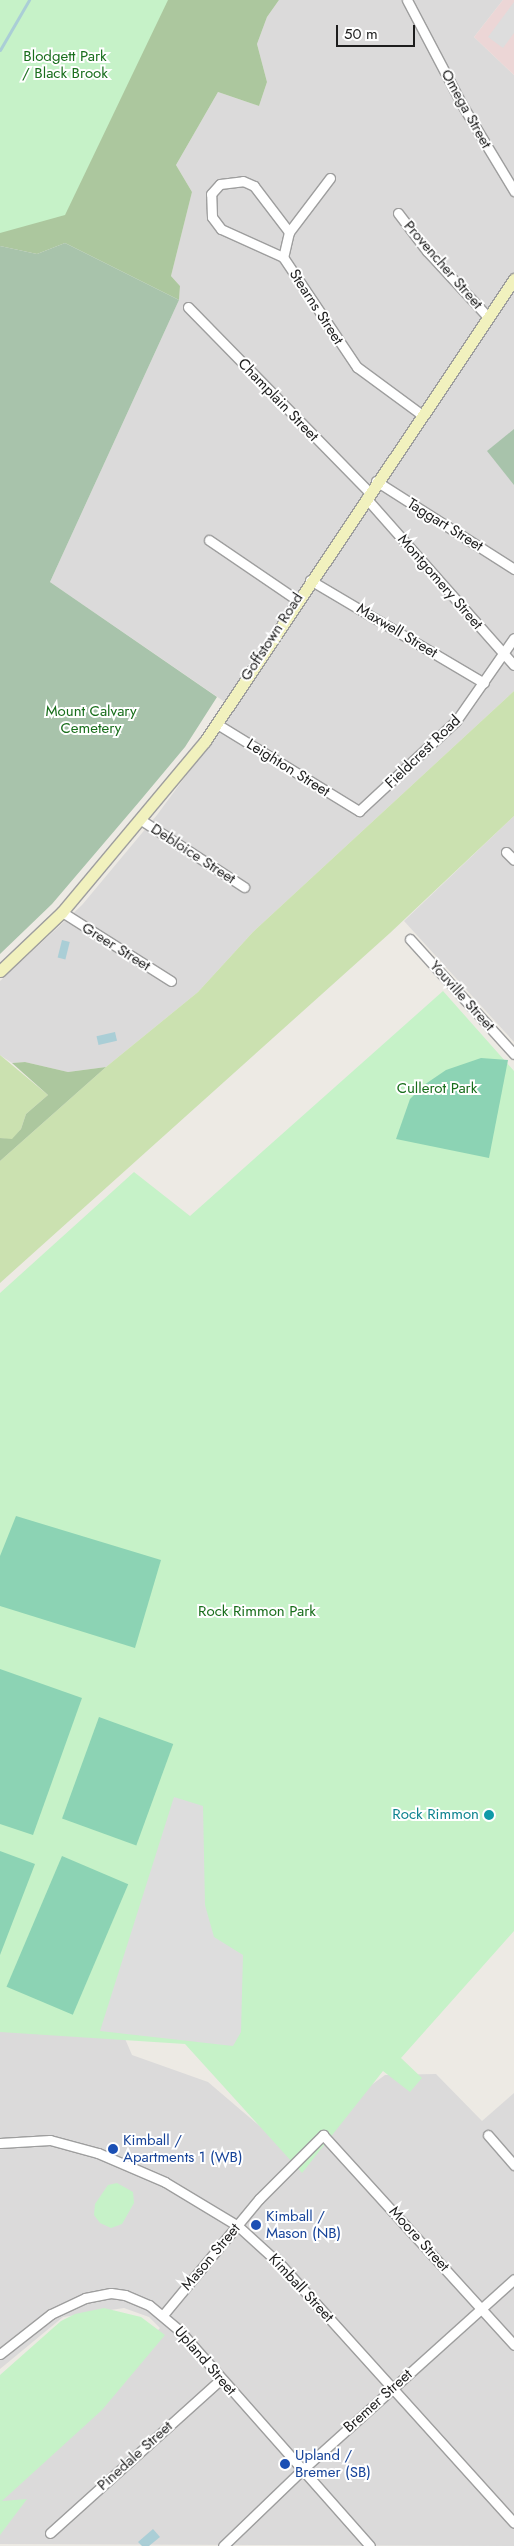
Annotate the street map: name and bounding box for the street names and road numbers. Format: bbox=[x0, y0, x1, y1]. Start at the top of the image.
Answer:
street label: Omega Street bbox=[437, 66, 495, 152]
street label: Provencher Street bbox=[400, 217, 486, 313]
street label: Stearns Street bbox=[285, 266, 347, 348]
street label: Champlain Street bbox=[234, 355, 322, 445]
street label: Taggart Street bbox=[404, 495, 486, 555]
street label: Montgomery Street bbox=[394, 531, 486, 633]
street label: Goffstown Road bbox=[237, 590, 307, 684]
street label: Maxwell Street bbox=[353, 600, 441, 662]
street label: Fieldcrest Road bbox=[382, 712, 464, 792]
street label: Leighton Street bbox=[243, 735, 333, 801]
street label: Debloice Street bbox=[147, 820, 239, 888]
street label: Greer Street bbox=[78, 919, 154, 975]
street label: Youville Street bbox=[426, 957, 498, 1035]
street label: Moore Street bbox=[385, 2203, 453, 2275]
street label: Mason Street bbox=[178, 2220, 244, 2294]
street label: Kimball Street bbox=[265, 2250, 337, 2326]
street label: Upland Street bbox=[170, 2323, 240, 2399]
street label: Bremer Street bbox=[340, 2366, 416, 2436]
street label: Pinedale Street bbox=[94, 2418, 176, 2494]

